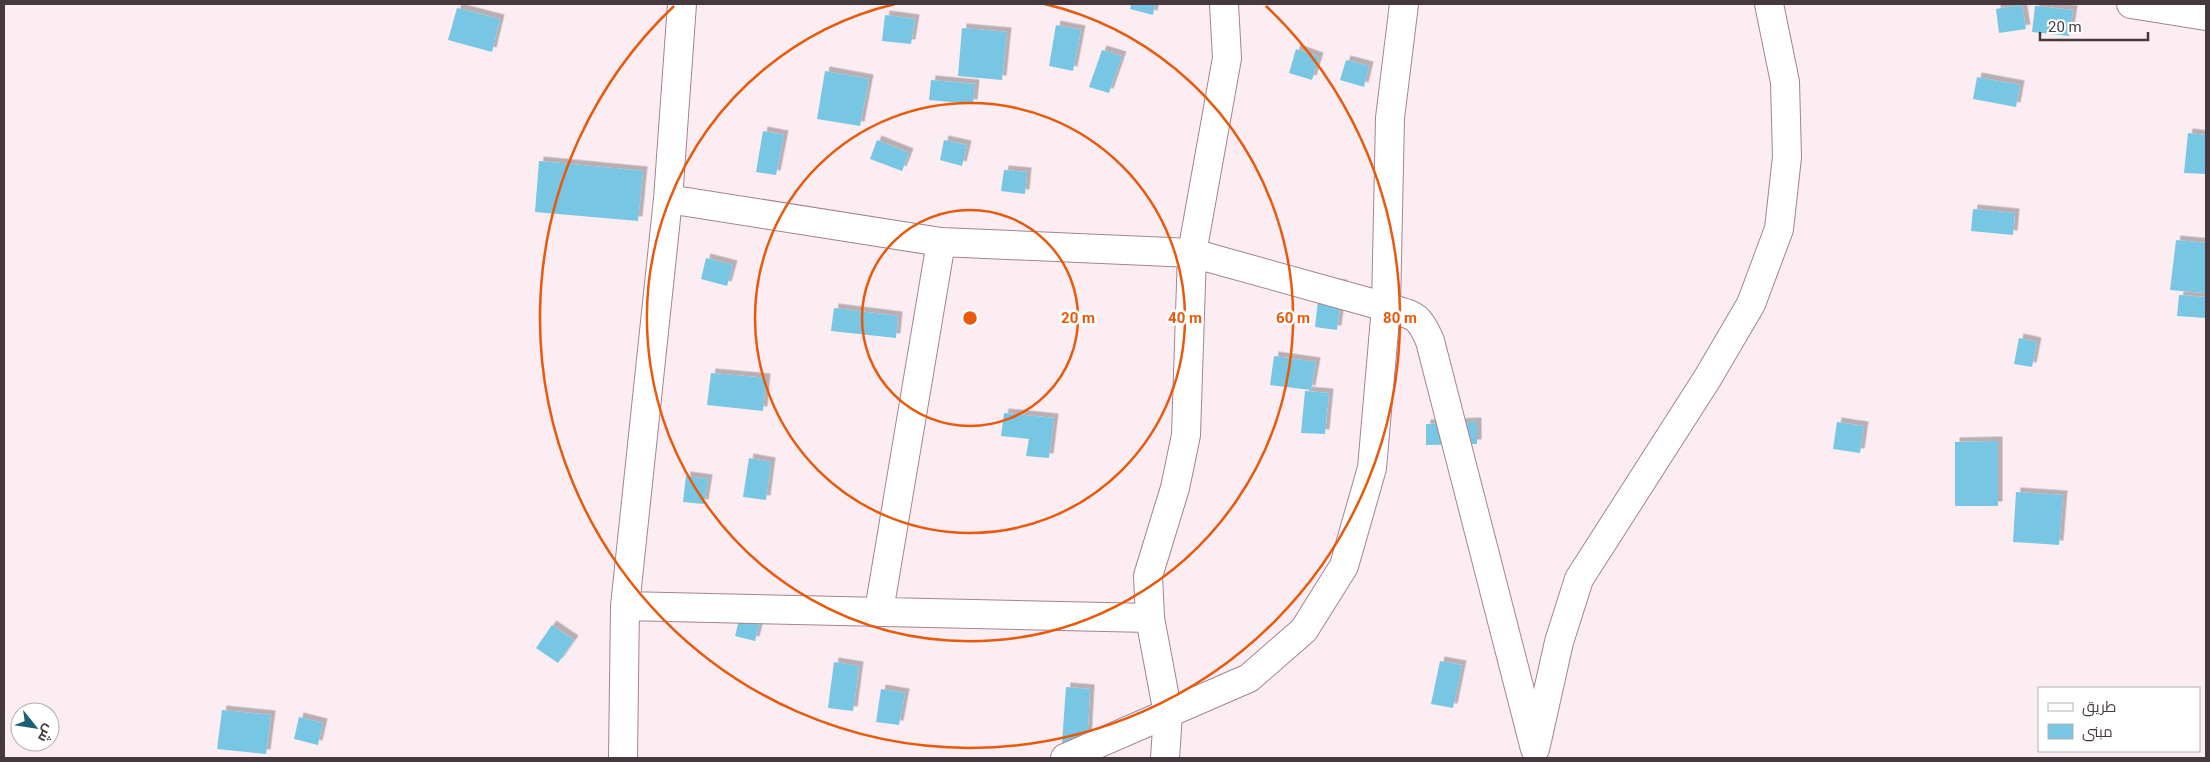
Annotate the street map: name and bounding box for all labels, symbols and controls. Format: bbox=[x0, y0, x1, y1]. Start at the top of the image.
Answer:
scale bar bbox=[2040, 10, 2148, 42]
text: 20 m bbox=[2048, 18, 2082, 36]
centre of rings bbox=[961, 309, 979, 327]
text: 20 m bbox=[1061, 309, 1095, 327]
text: 40 m bbox=[1168, 309, 1202, 327]
text: 60 m bbox=[1276, 309, 1310, 327]
text: 80 m bbox=[1383, 309, 1417, 327]
legend bbox=[2038, 687, 2200, 752]
text: طريق bbox=[2082, 698, 2116, 717]
north arrow bbox=[10, 702, 60, 752]
text: ش bbox=[34, 721, 58, 745]
text: مبنى bbox=[2082, 723, 2113, 742]

